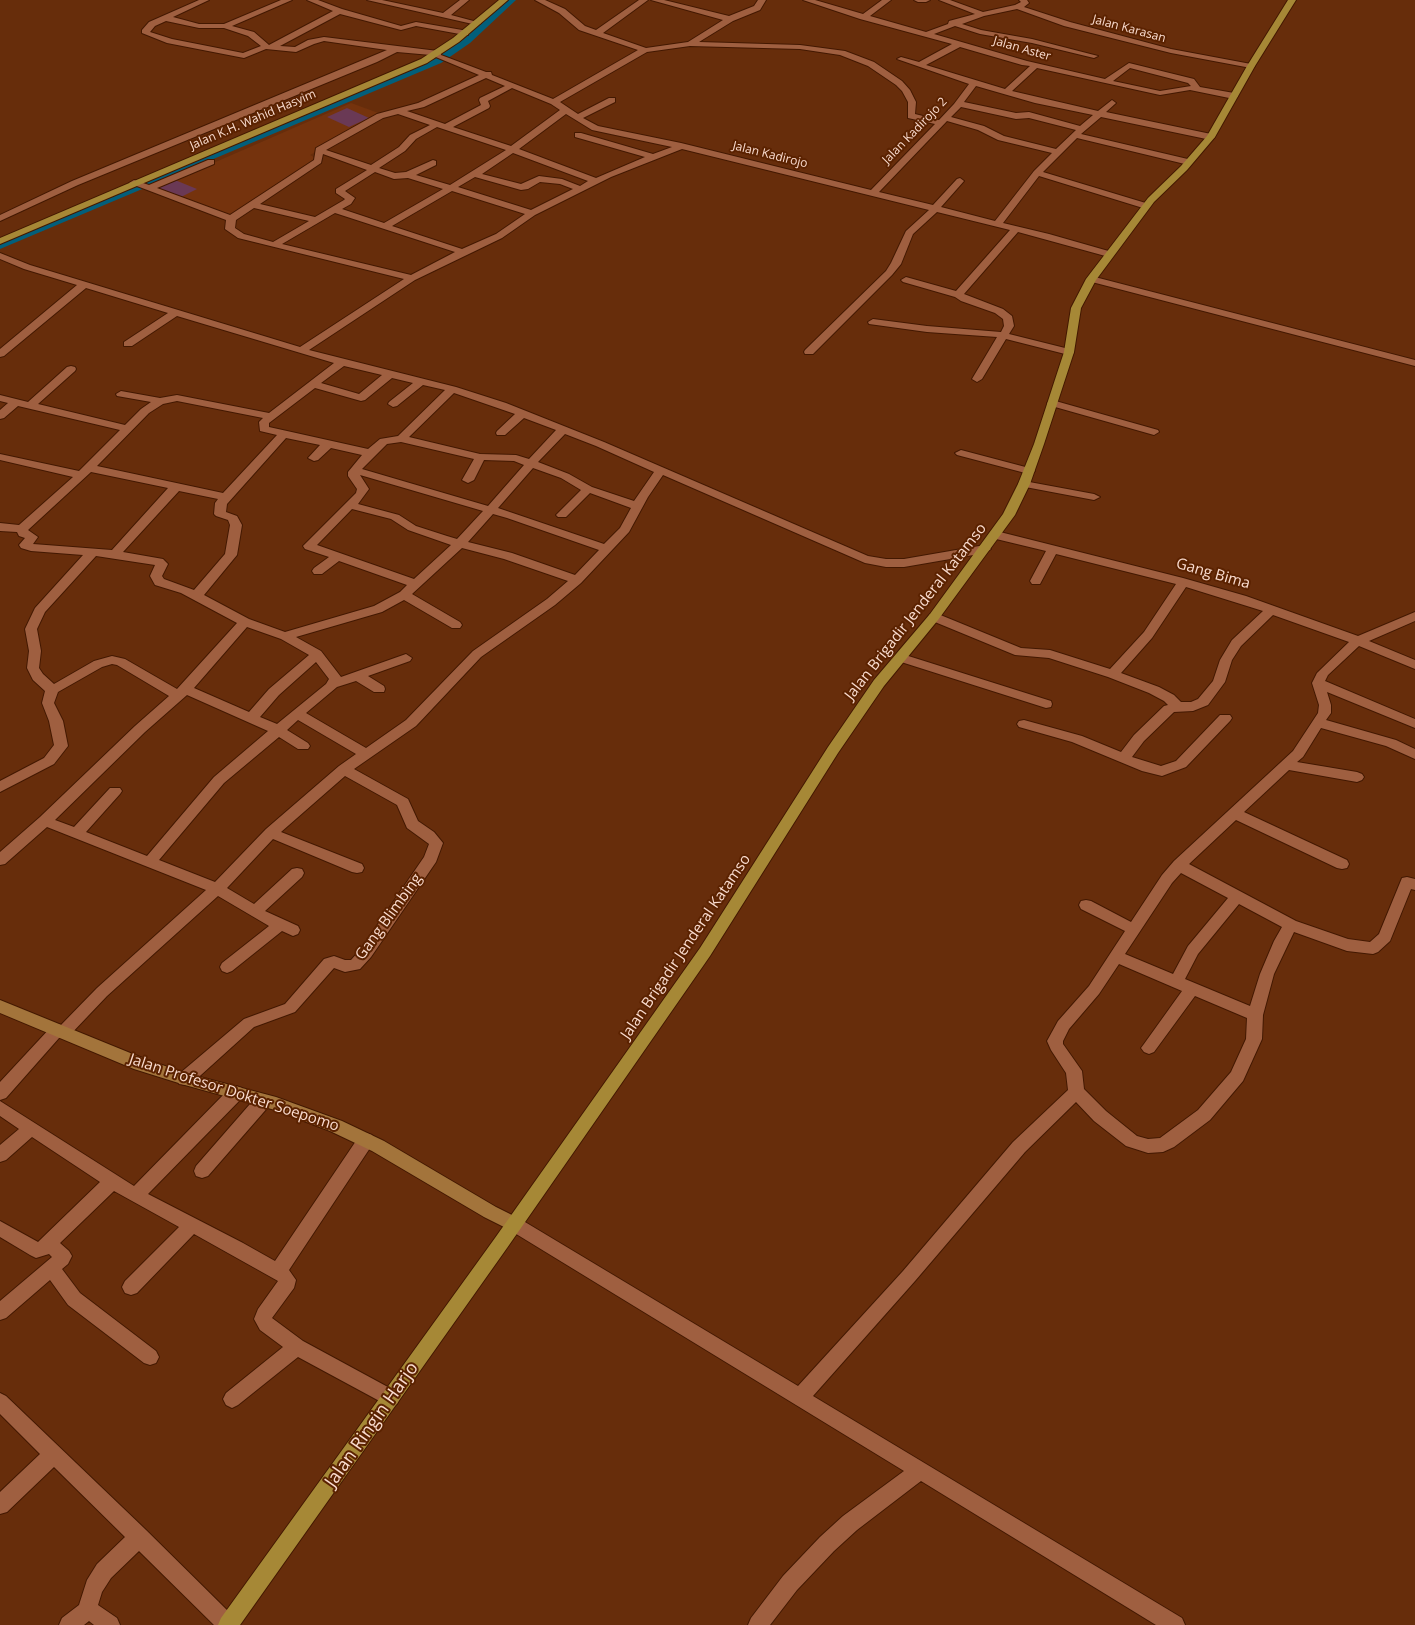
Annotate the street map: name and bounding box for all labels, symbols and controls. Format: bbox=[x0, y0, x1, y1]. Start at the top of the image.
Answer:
street label: Jalan Karasan bbox=[1091, 12, 1167, 46]
street label: Jalan Aster bbox=[992, 34, 1052, 64]
street label: Jalan K.H. Wahid Hasyim bbox=[188, 87, 318, 153]
street label: Jalan Kadirojo 2 bbox=[880, 95, 950, 167]
street label: Jalan Kadirojo bbox=[731, 139, 809, 171]
street label: Jalan Brigadir Jenderal Katamso bbox=[841, 520, 991, 704]
street label: Gang Bima bbox=[1174, 555, 1252, 593]
street label: Jalan Brigadir Jenderal Katamso bbox=[617, 851, 755, 1043]
street label: Gang Blimbing bbox=[352, 870, 426, 964]
street label: Jalan Profesor Dokter Soepomo bbox=[127, 1050, 341, 1136]
street label: Jalan Ringin Harjo bbox=[321, 1358, 423, 1492]

